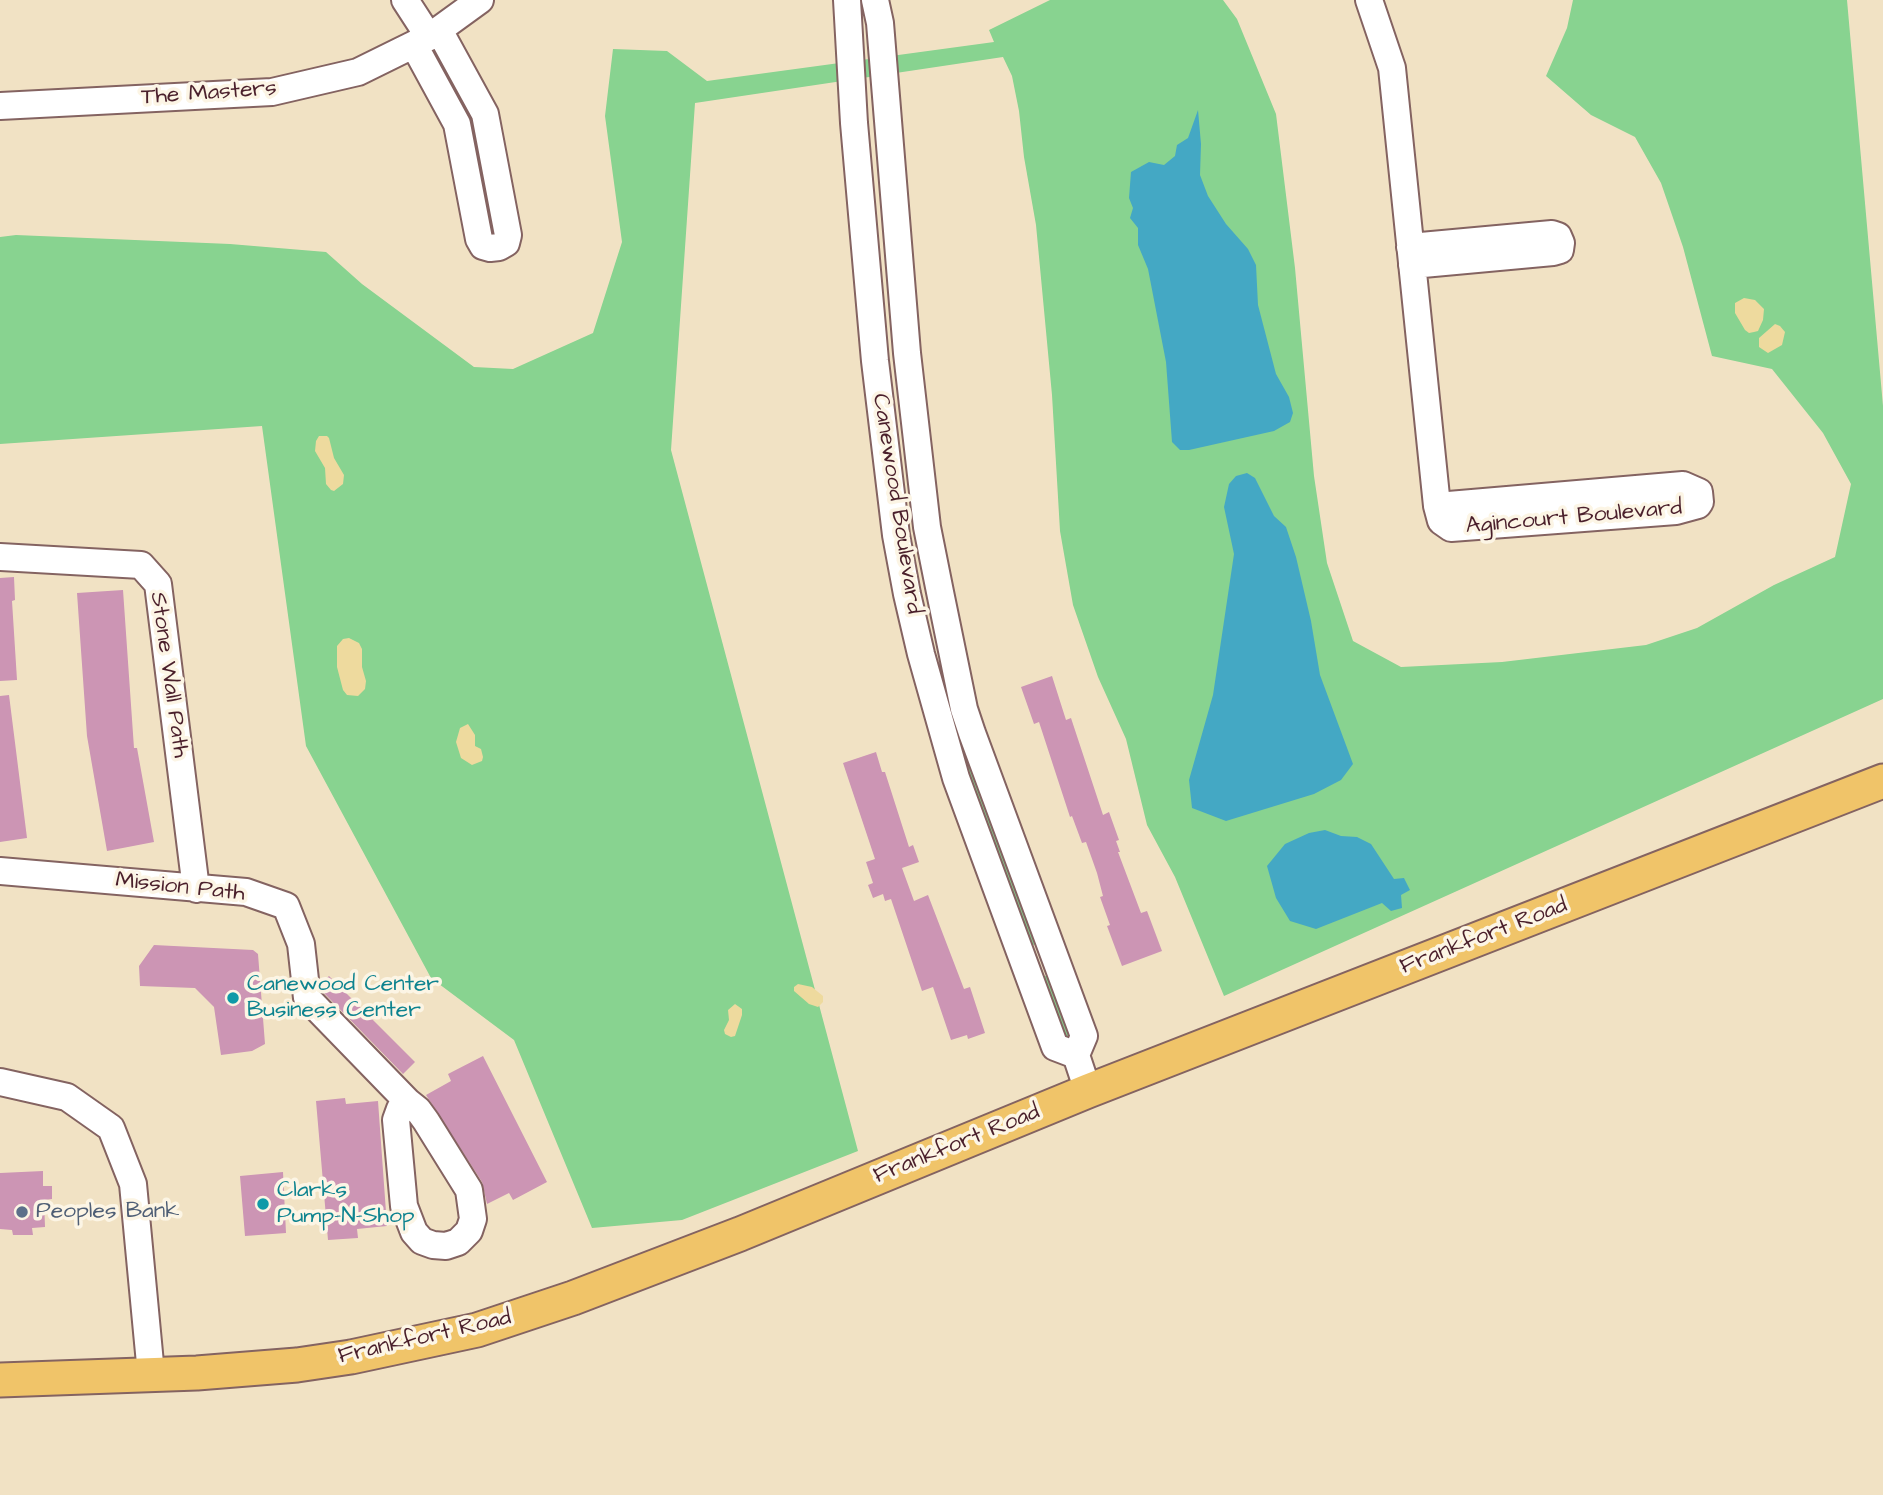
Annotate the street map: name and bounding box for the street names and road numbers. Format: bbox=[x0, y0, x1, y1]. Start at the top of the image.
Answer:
street label: The Masters bbox=[140, 76, 278, 112]
street label: Canewood Boulevard bbox=[865, 392, 927, 616]
street label: Agincourt Boulevard bbox=[1465, 495, 1683, 541]
street label: Stone Wall Path bbox=[143, 590, 193, 760]
street label: Mission Path bbox=[114, 867, 246, 909]
street label: Frankfort Road bbox=[1397, 892, 1571, 982]
street label: Frankfort Road bbox=[870, 1099, 1044, 1191]
street label: Frankfort Road bbox=[336, 1305, 514, 1371]

